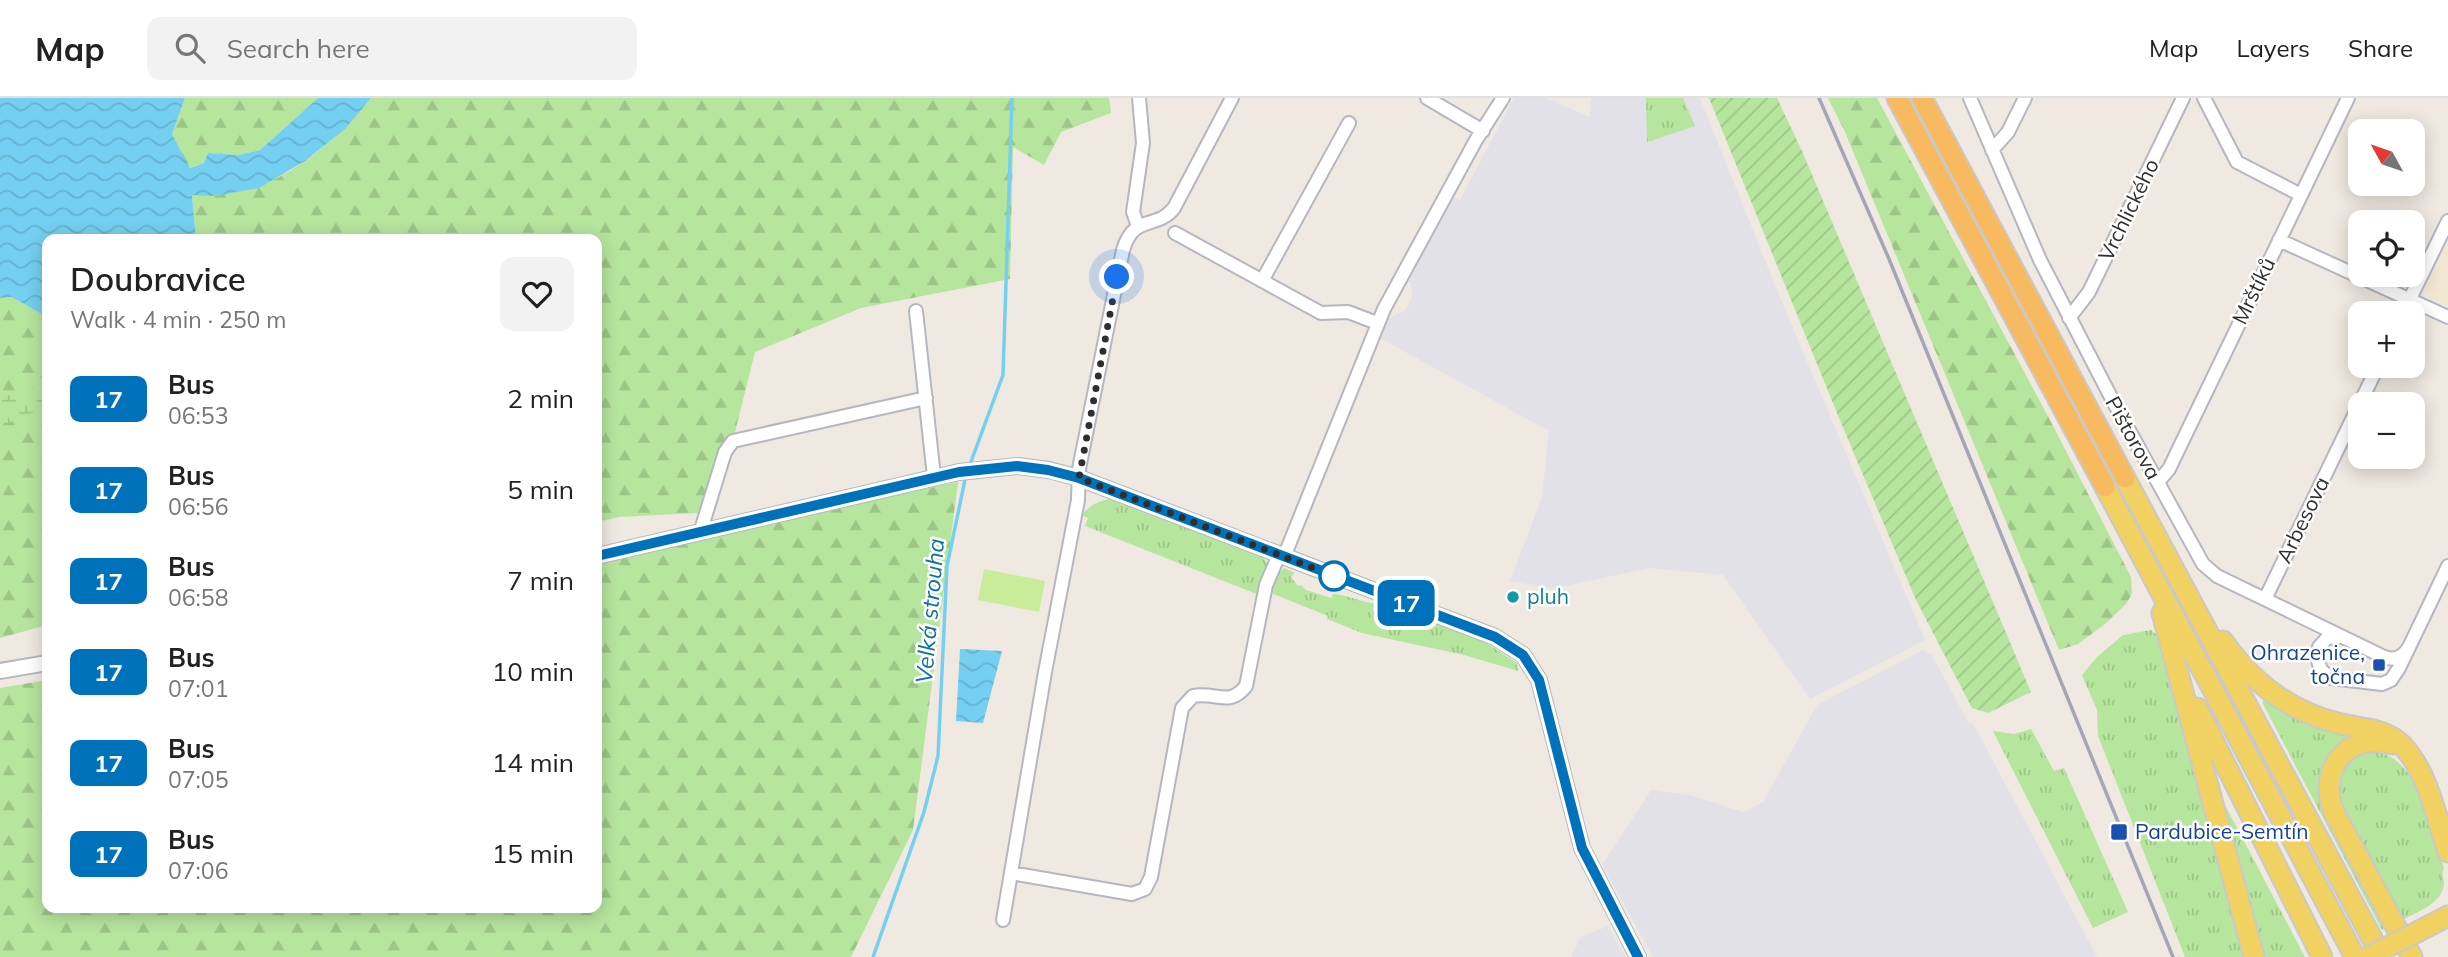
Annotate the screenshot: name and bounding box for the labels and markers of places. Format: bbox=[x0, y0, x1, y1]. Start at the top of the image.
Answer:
unlabelled marker bbox=[1319, 561, 1349, 591]
place label: pluh bbox=[1527, 583, 1569, 609]
marker: pluh bbox=[1505, 589, 1521, 605]
place label: Ohrazenice, točna bbox=[2251, 639, 2365, 689]
marker: Ohrazenice, točna bbox=[2371, 657, 2387, 673]
place label: Pardubice-Semtín bbox=[2135, 818, 2309, 844]
marker: Pardubice-Semtín bbox=[2109, 822, 2129, 842]

